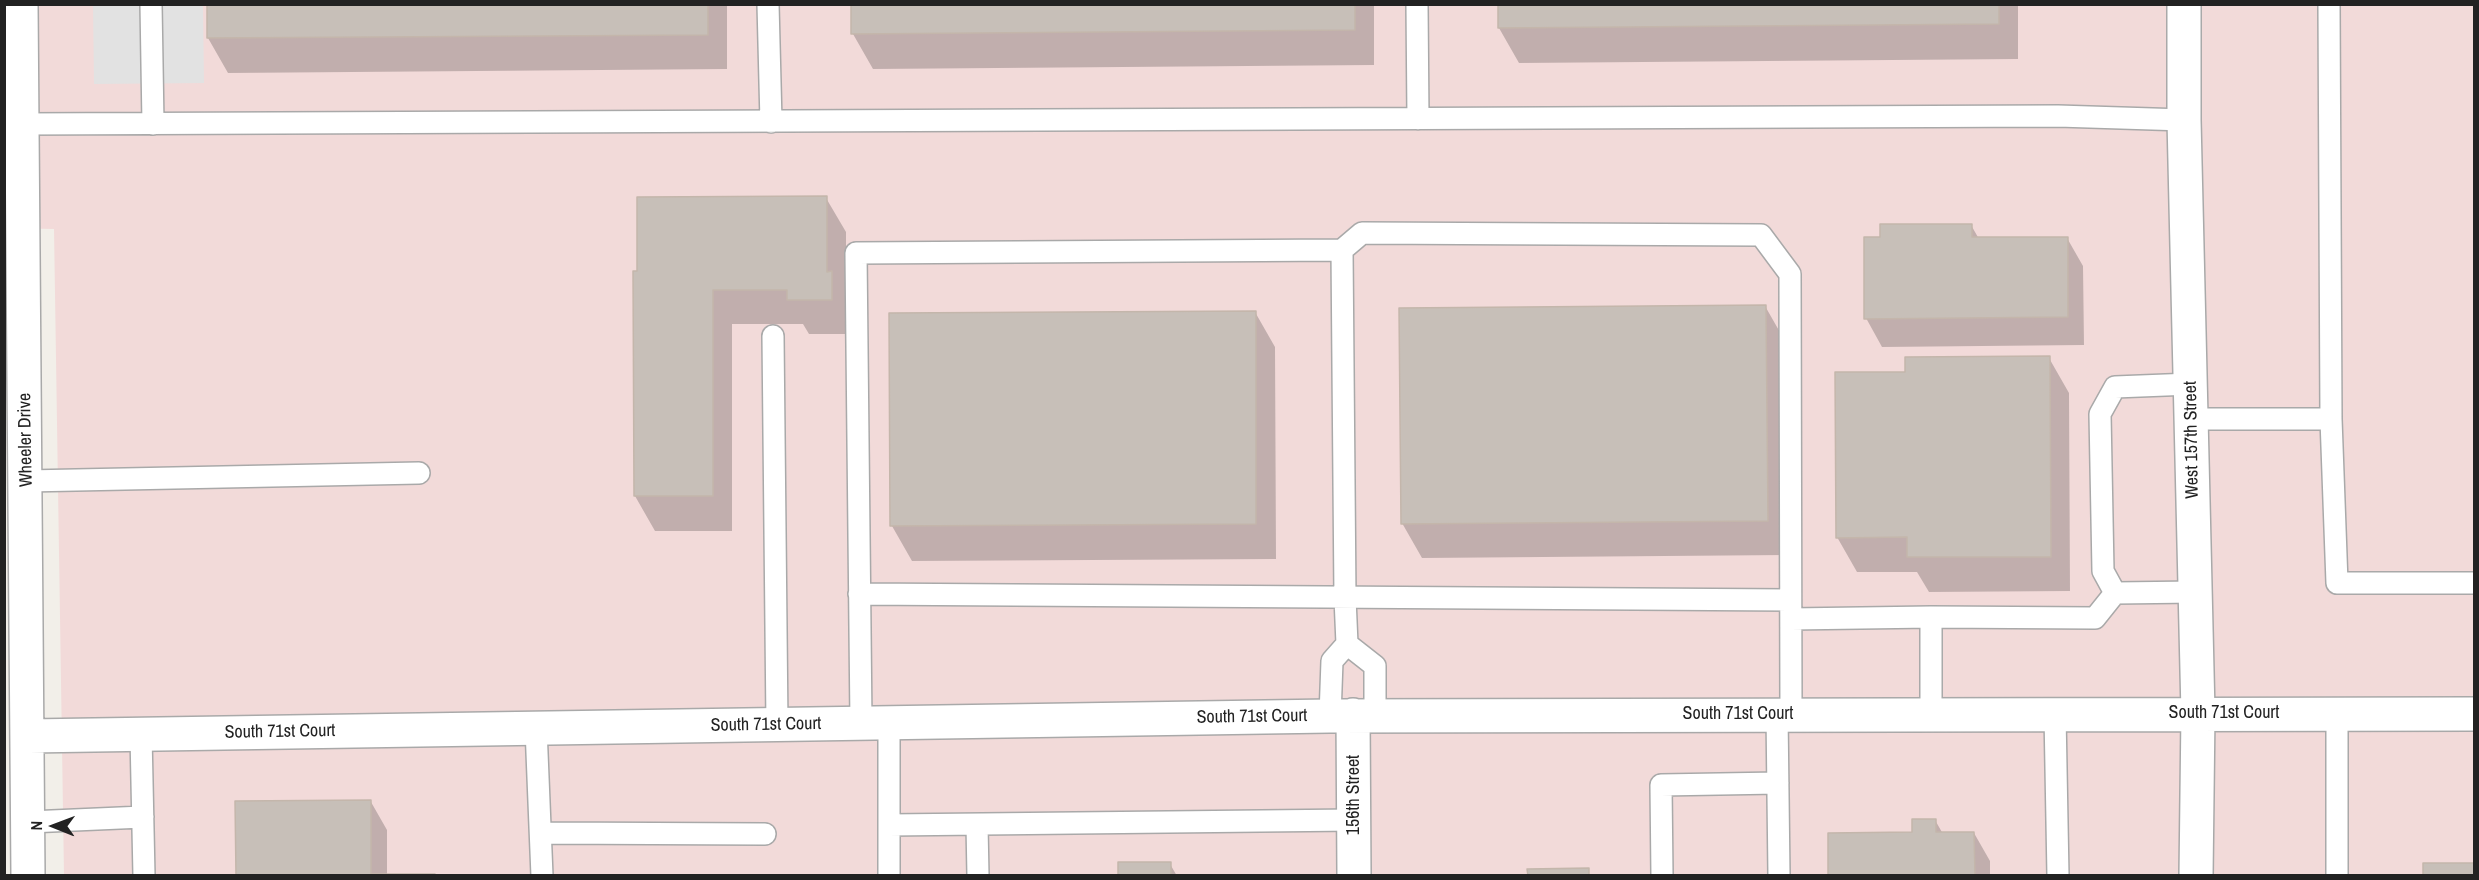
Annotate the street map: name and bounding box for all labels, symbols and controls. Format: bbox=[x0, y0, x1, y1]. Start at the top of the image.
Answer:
street label: West 157th Street bbox=[2180, 381, 2204, 499]
street label: Wheeler Drive bbox=[14, 393, 38, 487]
street label: South 71st Court bbox=[2169, 702, 2279, 724]
street label: South 71st Court bbox=[1683, 703, 1793, 725]
street label: South 71st Court bbox=[1196, 705, 1308, 729]
street label: South 71st Court bbox=[710, 713, 822, 737]
street label: South 71st Court bbox=[224, 720, 336, 744]
street label: 156th Street bbox=[1343, 755, 1365, 835]
north arrow bbox=[24, 796, 84, 856]
text: N bbox=[25, 821, 47, 831]

